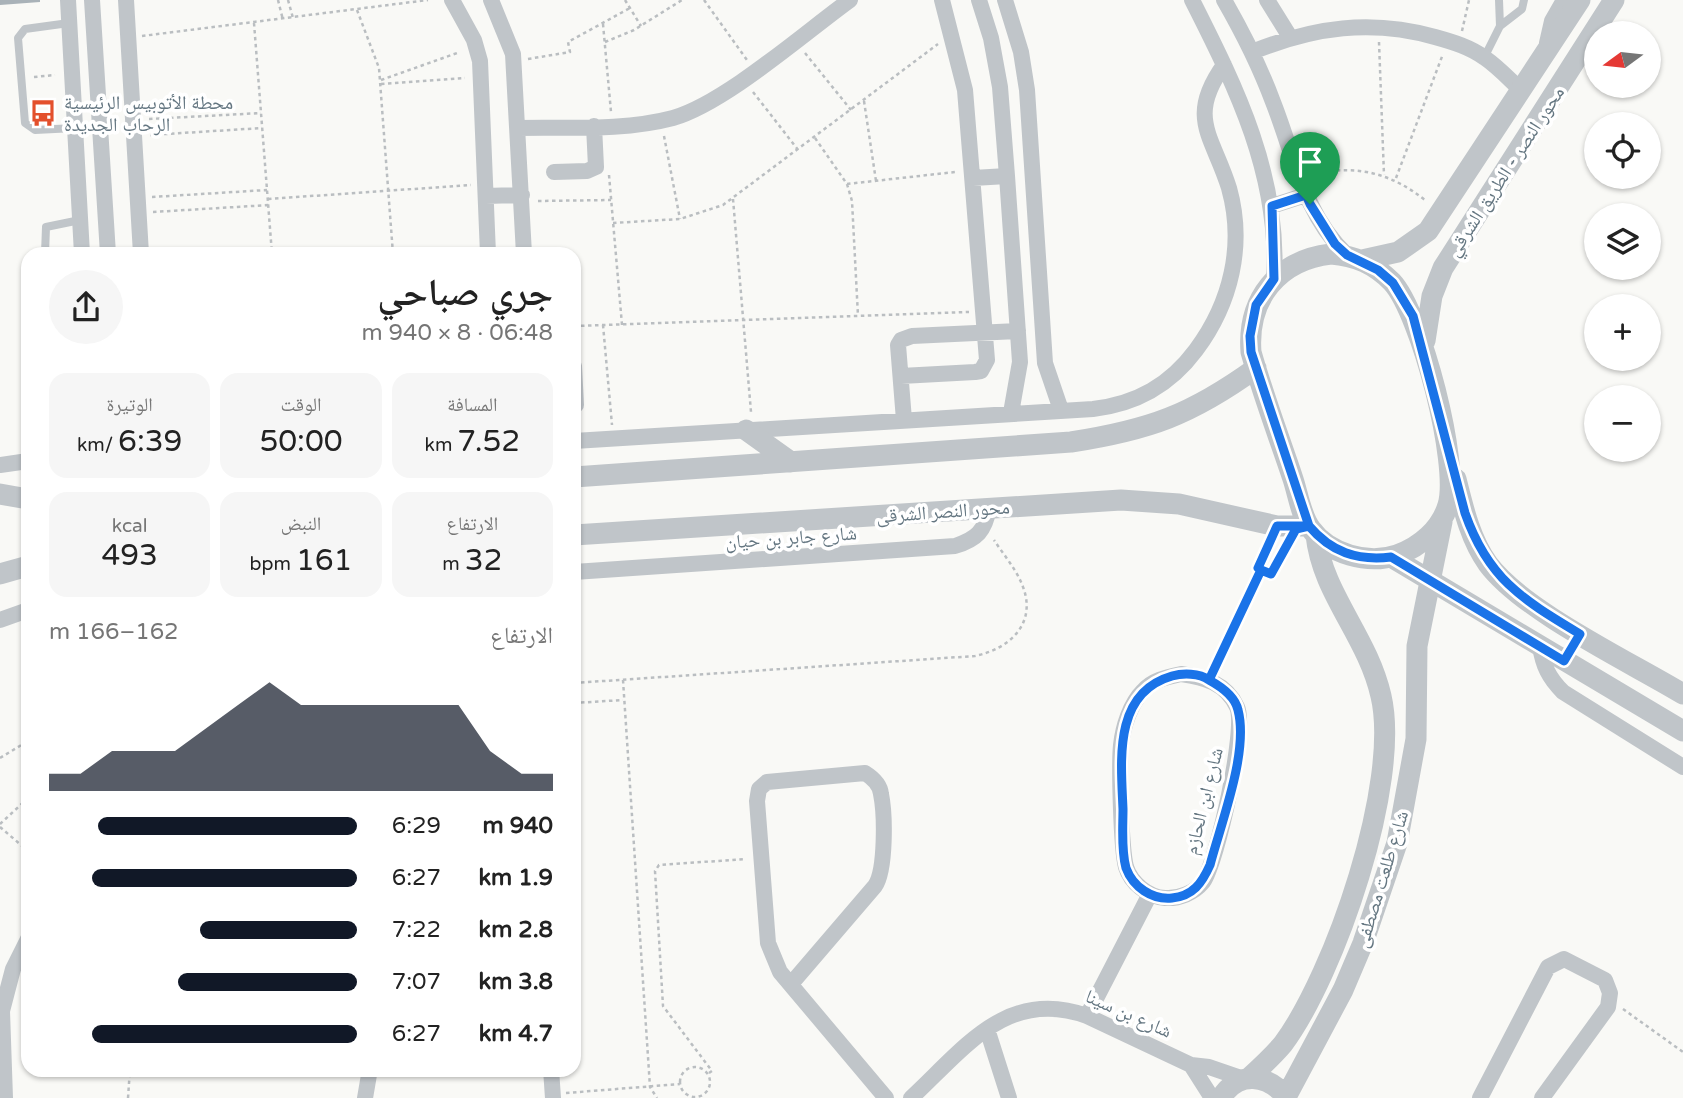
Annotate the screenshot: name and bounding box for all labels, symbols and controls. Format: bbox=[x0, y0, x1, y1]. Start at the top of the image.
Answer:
north arrow bbox=[1584, 21, 1661, 98]
map controls bbox=[1584, 21, 1661, 462]
street label: محور النصر - الطريق الشرقي bbox=[1443, 82, 1572, 263]
place label: محطة الأتوبيس الرئيسية الرحاب الجديدة bbox=[64, 92, 233, 136]
bus stop icon: محطة الأتوبيس الرئيسية الرحاب الجديدة bbox=[28, 98, 58, 128]
button: locate bbox=[1584, 112, 1661, 189]
pin bbox=[1280, 132, 1340, 204]
icon: arrive bbox=[1291, 143, 1329, 181]
button: layers bbox=[1584, 203, 1661, 280]
button: share bbox=[49, 270, 123, 344]
text: جري صباحي bbox=[377, 270, 553, 316]
button: + bbox=[1584, 294, 1661, 371]
text: 06:48 · 8 × 940 m bbox=[361, 319, 553, 347]
button: − bbox=[1584, 385, 1661, 462]
text: الوتيرة bbox=[107, 394, 153, 416]
text: الوقت bbox=[281, 394, 321, 416]
text: المسافة bbox=[447, 394, 498, 416]
text: 6:39 bbox=[118, 423, 182, 460]
text: 50:00 bbox=[259, 423, 343, 460]
text: 7.52 bbox=[457, 423, 520, 460]
text: /km bbox=[77, 434, 118, 456]
text: km bbox=[425, 434, 457, 456]
street label: محور النصر الشرقى bbox=[876, 496, 1011, 528]
text: النبض bbox=[281, 513, 321, 535]
text: الارتفاع bbox=[446, 513, 498, 535]
text: kcal bbox=[112, 515, 148, 537]
street label: شارع جابر بن حيان bbox=[724, 522, 858, 554]
text: 493 bbox=[101, 537, 158, 574]
text: 161 bbox=[296, 542, 352, 579]
text: 32 bbox=[465, 542, 502, 579]
text: bpm bbox=[250, 553, 296, 575]
text: m bbox=[442, 553, 465, 575]
text: 162–166 m bbox=[49, 618, 179, 646]
text: الارتفاع bbox=[490, 622, 553, 650]
street label: شارع ابن الحازم bbox=[1180, 745, 1230, 858]
street label: شارع طلعت مصطفى bbox=[1351, 808, 1413, 951]
text: 6:29 bbox=[392, 812, 441, 840]
text: 940 m bbox=[483, 812, 553, 840]
text: 6:27 bbox=[392, 864, 441, 892]
text: 1.9 km bbox=[478, 864, 553, 892]
text: 7:22 bbox=[392, 916, 441, 944]
text: 2.8 km bbox=[479, 916, 553, 944]
text: 7:07 bbox=[392, 968, 441, 996]
text: 3.8 km bbox=[479, 968, 553, 996]
street label: شارع بن سينا bbox=[1082, 985, 1175, 1043]
text: 6:27 bbox=[392, 1020, 441, 1048]
text: 4.7 km bbox=[479, 1020, 553, 1048]

